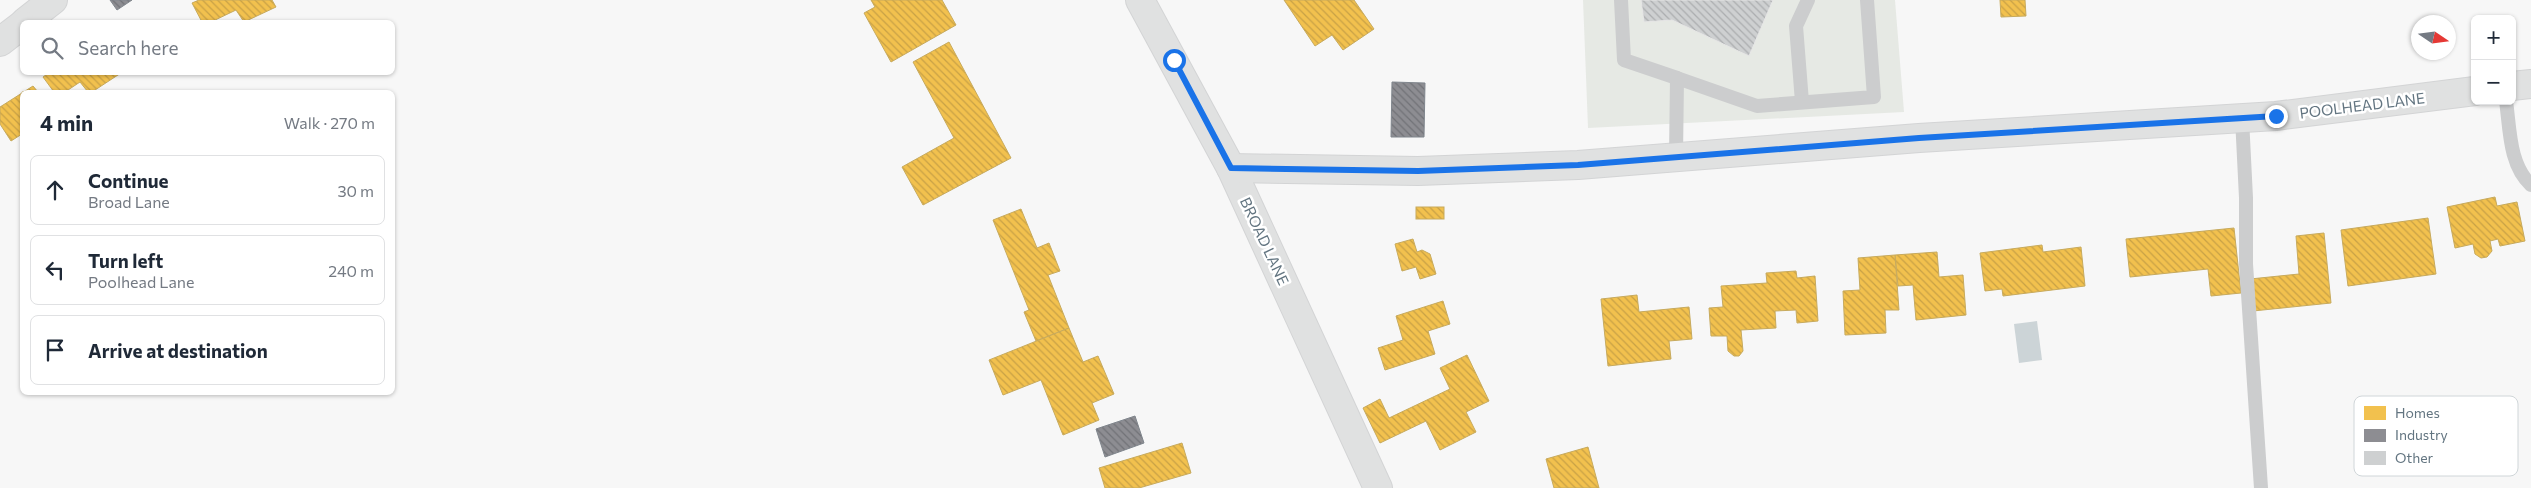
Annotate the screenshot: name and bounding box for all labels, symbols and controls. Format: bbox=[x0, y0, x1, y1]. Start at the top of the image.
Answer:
north arrow bbox=[2411, 15, 2456, 60]
map controls bbox=[2471, 15, 2516, 105]
button: + bbox=[2471, 15, 2516, 60]
search box bbox=[20, 20, 395, 75]
icon: search bbox=[38, 34, 66, 62]
text: Search here bbox=[78, 36, 178, 59]
route start bbox=[1163, 49, 1186, 72]
button: − bbox=[2471, 60, 2516, 105]
street label: POOLHEAD LANE bbox=[2298, 88, 2426, 122]
route end bbox=[2265, 105, 2288, 128]
text: 4 min bbox=[40, 110, 93, 135]
text: Walk · 270 m bbox=[284, 113, 375, 132]
text: Continue bbox=[88, 169, 168, 192]
icon: ahead bbox=[41, 176, 69, 204]
text: 30 m bbox=[337, 181, 374, 200]
text: Broad Lane bbox=[88, 192, 170, 211]
street label: BROAD LANE bbox=[1237, 194, 1293, 288]
text: Turn left bbox=[88, 249, 163, 272]
icon: left bbox=[41, 256, 69, 284]
text: 240 m bbox=[328, 261, 374, 280]
text: Poolhead Lane bbox=[88, 272, 194, 291]
icon: arrive bbox=[41, 336, 69, 364]
text: Arrive at destination bbox=[88, 339, 268, 362]
legend bbox=[2354, 396, 2518, 476]
text: Homes bbox=[2395, 404, 2440, 421]
text: Industry bbox=[2395, 426, 2448, 443]
text: Other bbox=[2395, 449, 2434, 466]

